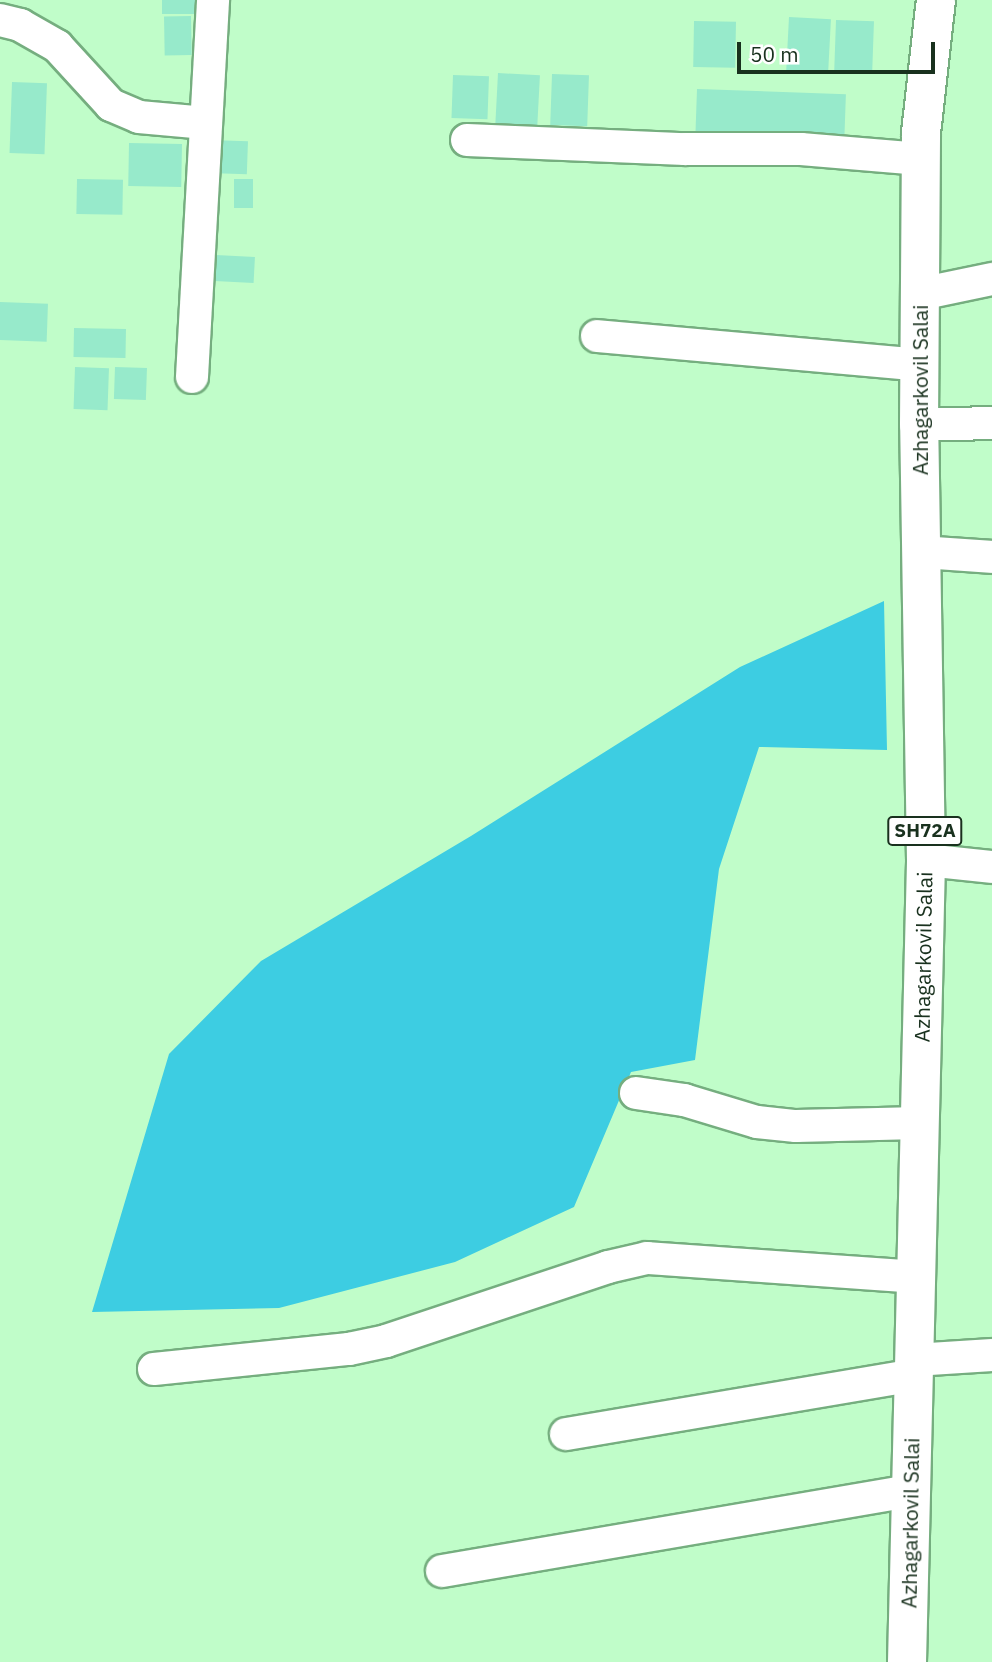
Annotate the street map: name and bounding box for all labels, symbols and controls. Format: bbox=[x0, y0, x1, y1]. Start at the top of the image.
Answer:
scale bar bbox=[740, 28, 938, 72]
text: 50 m bbox=[750, 40, 799, 68]
street label: Azhagarkovil Salai bbox=[907, 305, 933, 475]
road number: SH72A bbox=[886, 816, 964, 846]
street label: Azhagarkovil Salai bbox=[909, 871, 937, 1043]
street label: Azhagarkovil Salai bbox=[896, 1437, 924, 1609]

